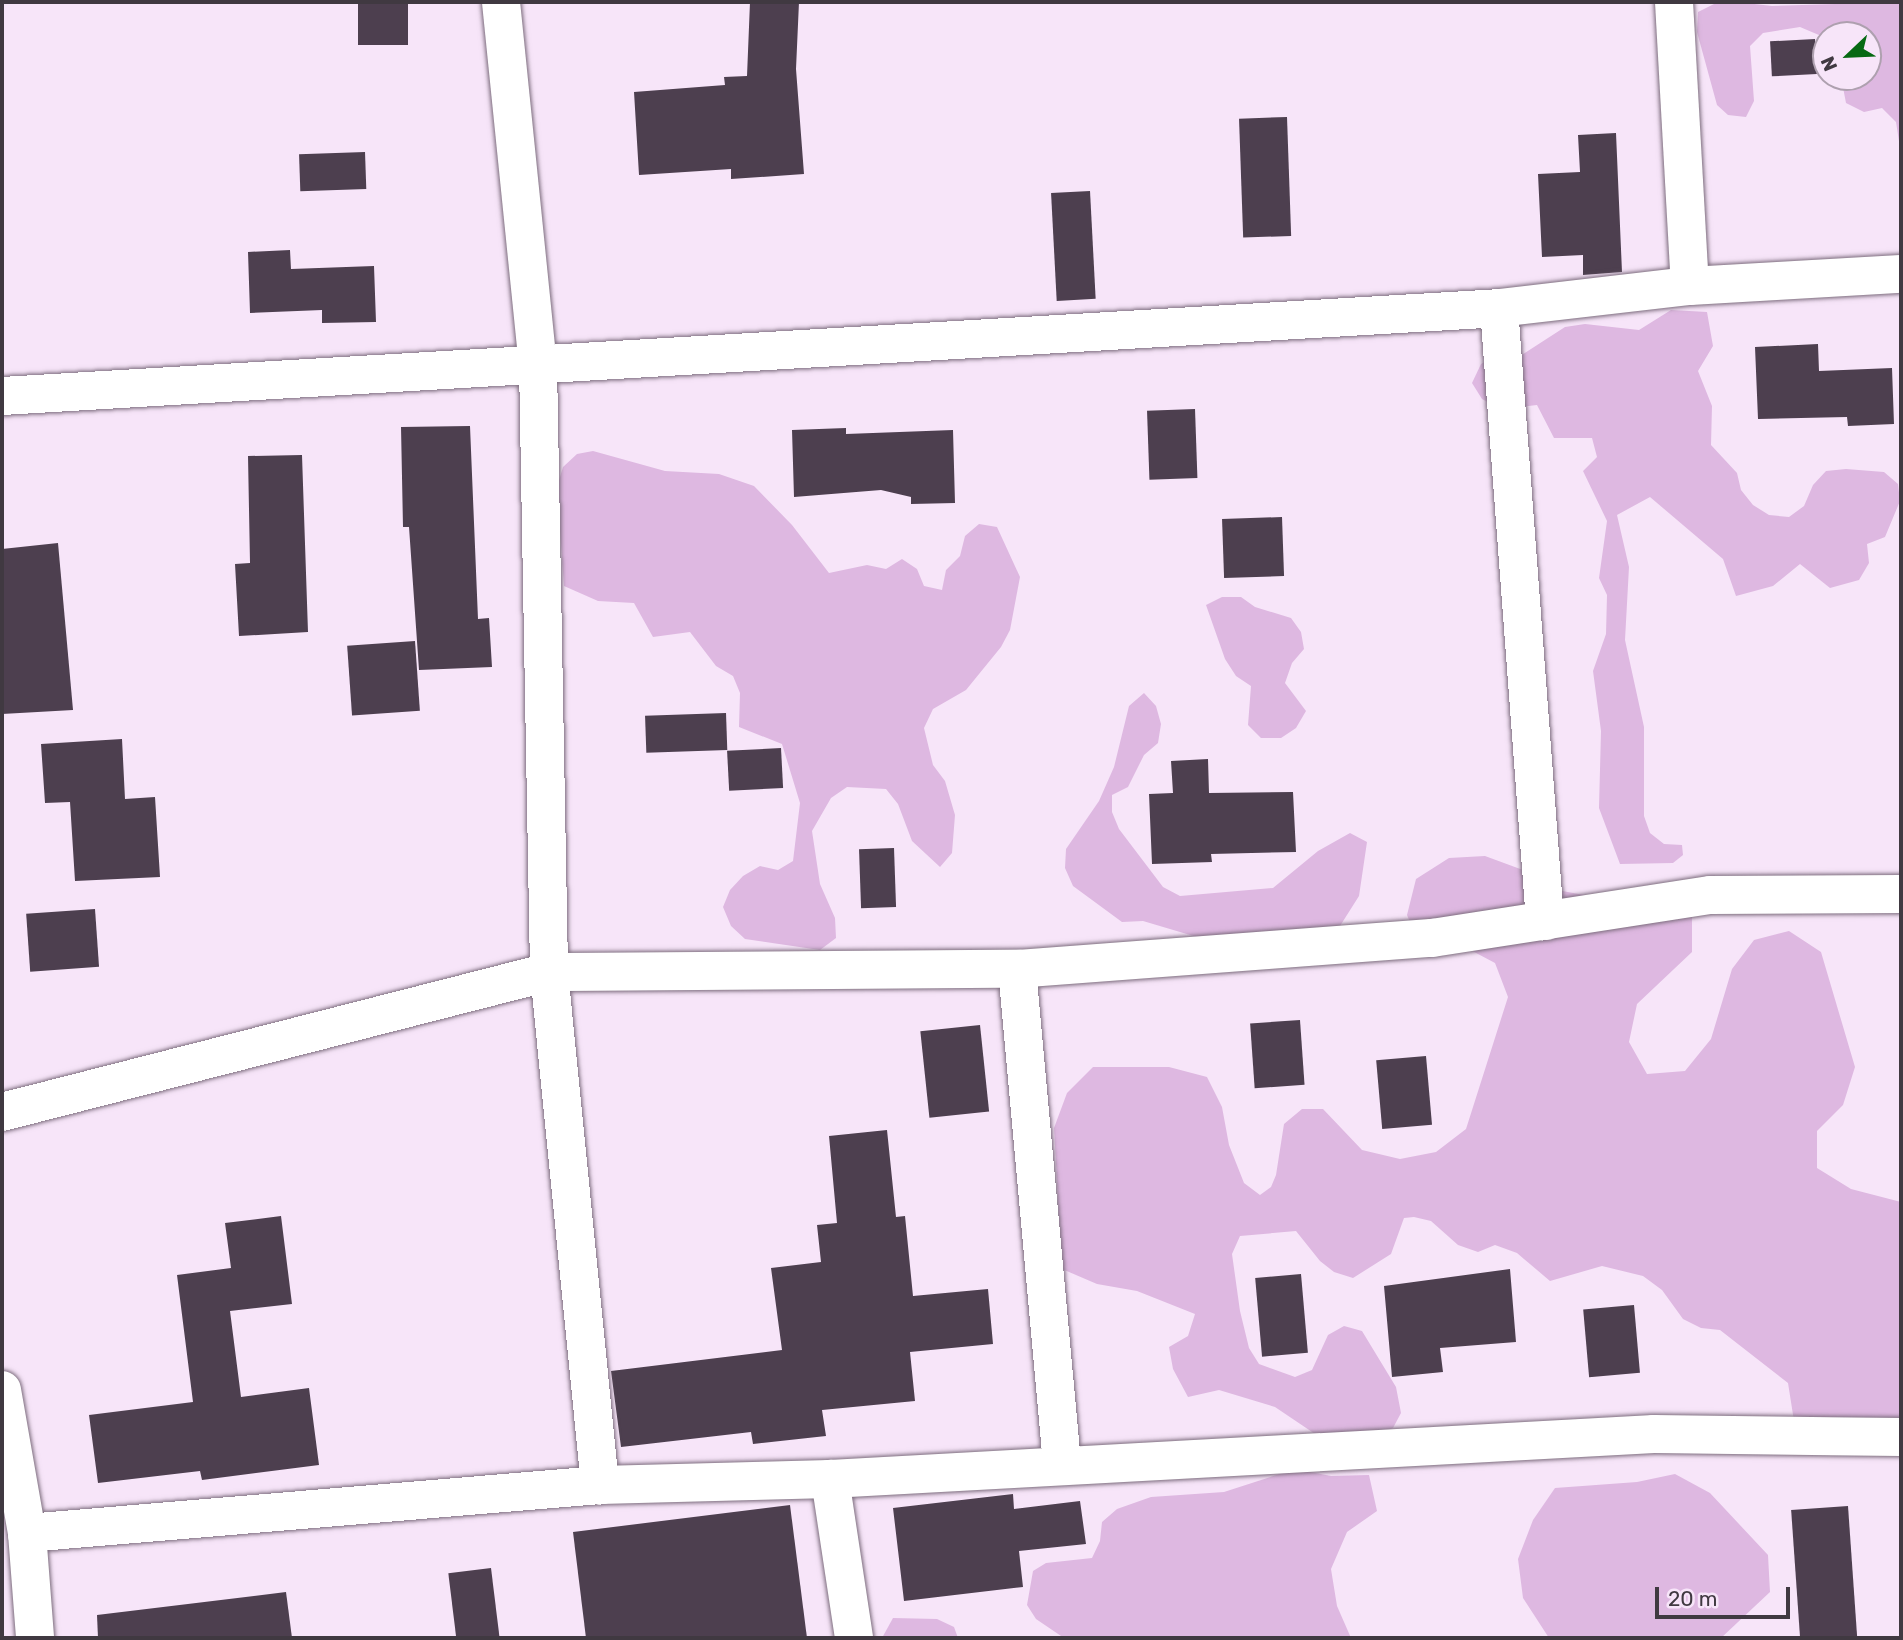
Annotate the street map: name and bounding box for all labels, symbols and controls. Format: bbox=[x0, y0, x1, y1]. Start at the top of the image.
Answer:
north arrow bbox=[1812, 21, 1882, 91]
text: N bbox=[1816, 53, 1842, 74]
scale bar bbox=[1658, 1574, 1793, 1618]
text: 20 m bbox=[1668, 1586, 1717, 1611]

